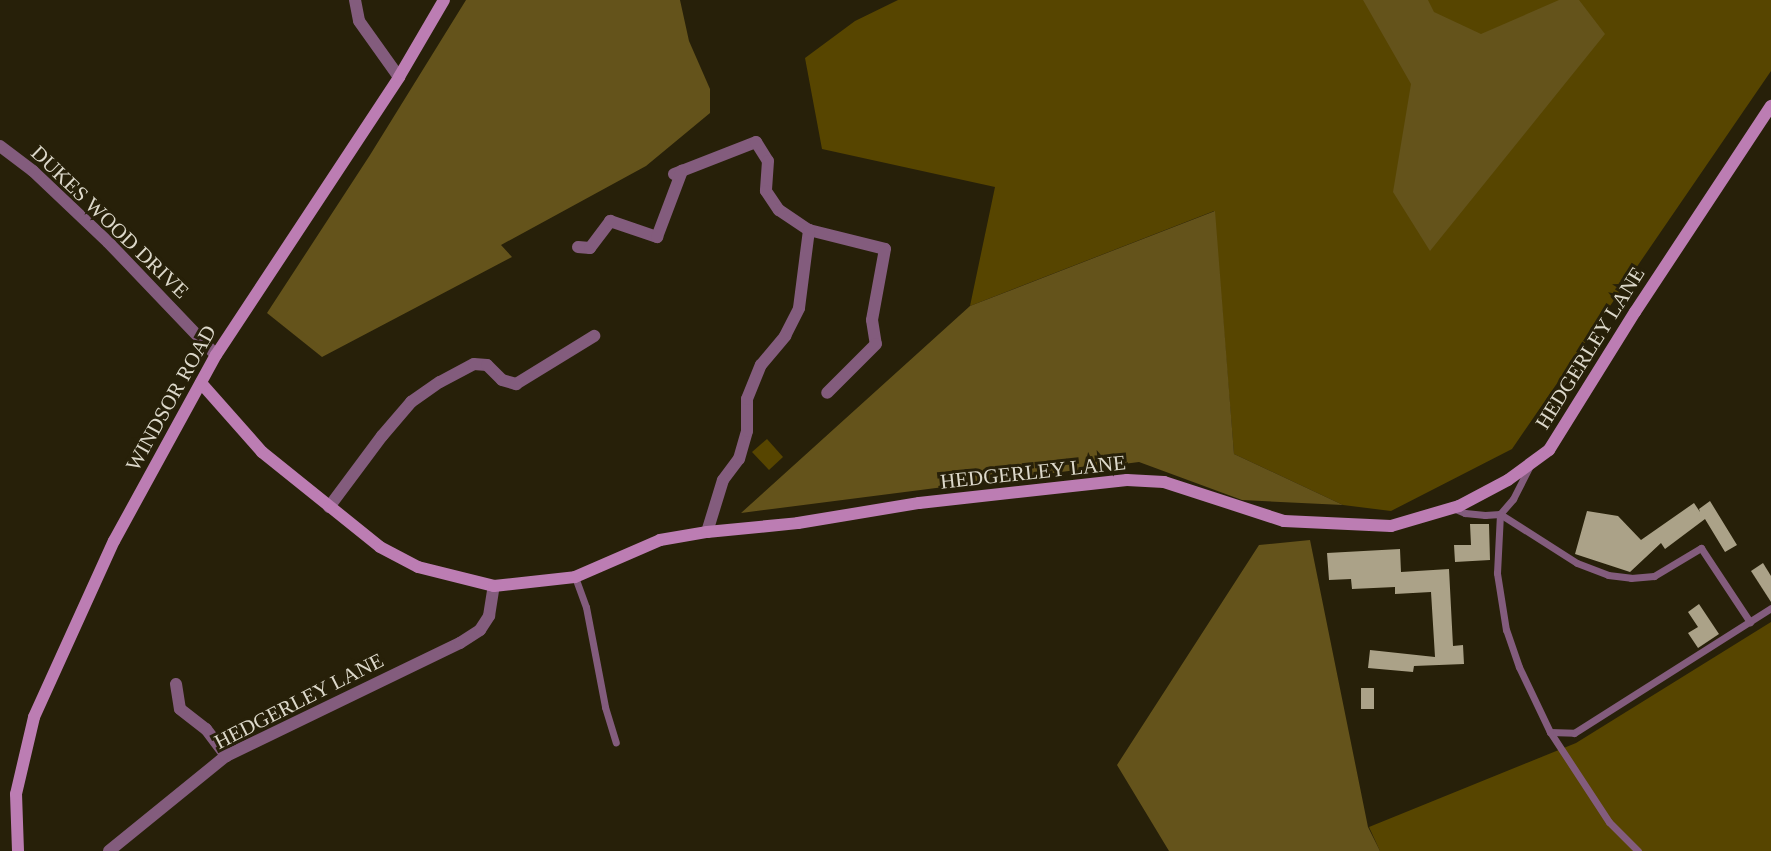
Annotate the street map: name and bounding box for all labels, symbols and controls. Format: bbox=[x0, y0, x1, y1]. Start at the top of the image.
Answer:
street label: DUKES WOOD DRIVE bbox=[26, 140, 194, 304]
street label: HEDGERLEY LANE bbox=[1530, 262, 1650, 434]
street label: WINDSOR ROAD bbox=[121, 321, 221, 475]
street label: HEDGERLEY LANE bbox=[939, 450, 1127, 494]
street label: HEDGERLEY LANE bbox=[210, 647, 388, 755]

